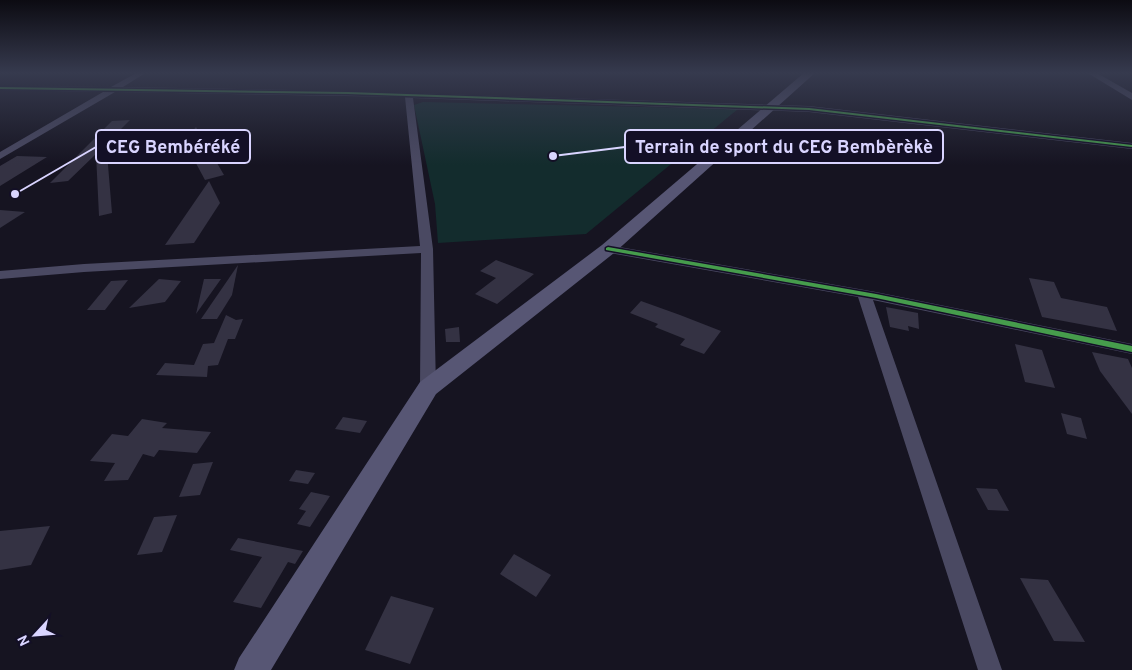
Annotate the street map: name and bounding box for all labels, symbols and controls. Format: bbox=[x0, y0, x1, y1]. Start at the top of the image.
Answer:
callout: CEG Bembéréké bbox=[96, 130, 250, 163]
callout: Terrain de sport du CEG Bembèrèkè bbox=[625, 130, 943, 163]
text: CEG Bembéréké bbox=[106, 137, 240, 160]
text: Terrain de sport du CEG Bembèrèkè bbox=[635, 137, 933, 160]
north arrow bbox=[10, 610, 60, 660]
text: N bbox=[15, 632, 35, 648]

